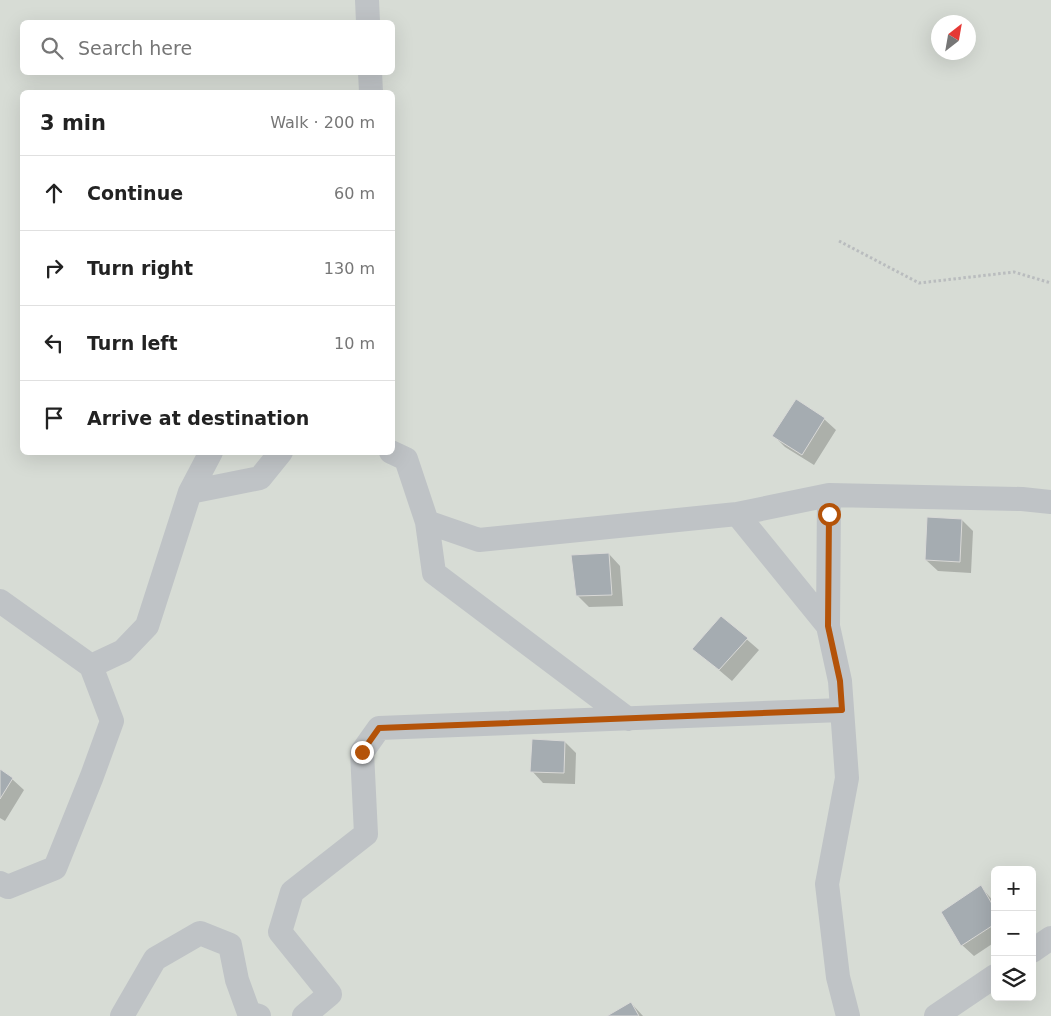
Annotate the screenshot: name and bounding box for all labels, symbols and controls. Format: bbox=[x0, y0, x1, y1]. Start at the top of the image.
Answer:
north arrow bbox=[931, 15, 976, 60]
search box bbox=[20, 20, 395, 75]
icon: search bbox=[38, 34, 66, 62]
text: Search here bbox=[78, 37, 192, 59]
text: 3 min bbox=[40, 111, 106, 135]
text: Walk · 200 m bbox=[270, 113, 375, 132]
icon: ahead bbox=[40, 179, 68, 207]
text: Continue bbox=[87, 182, 183, 204]
text: 60 m bbox=[334, 184, 375, 203]
icon: right bbox=[40, 254, 68, 282]
text: Turn right bbox=[87, 257, 193, 279]
text: 130 m bbox=[324, 259, 375, 278]
icon: left bbox=[40, 329, 68, 357]
text: Turn left bbox=[87, 332, 178, 354]
text: 10 m bbox=[334, 334, 375, 353]
icon: arrive bbox=[40, 404, 68, 432]
text: Arrive at destination bbox=[87, 407, 309, 429]
route start bbox=[818, 503, 841, 526]
route end bbox=[351, 741, 374, 764]
map controls bbox=[991, 866, 1036, 1001]
button: + bbox=[991, 866, 1036, 911]
button: − bbox=[991, 911, 1036, 956]
button: layers bbox=[991, 956, 1036, 1001]

